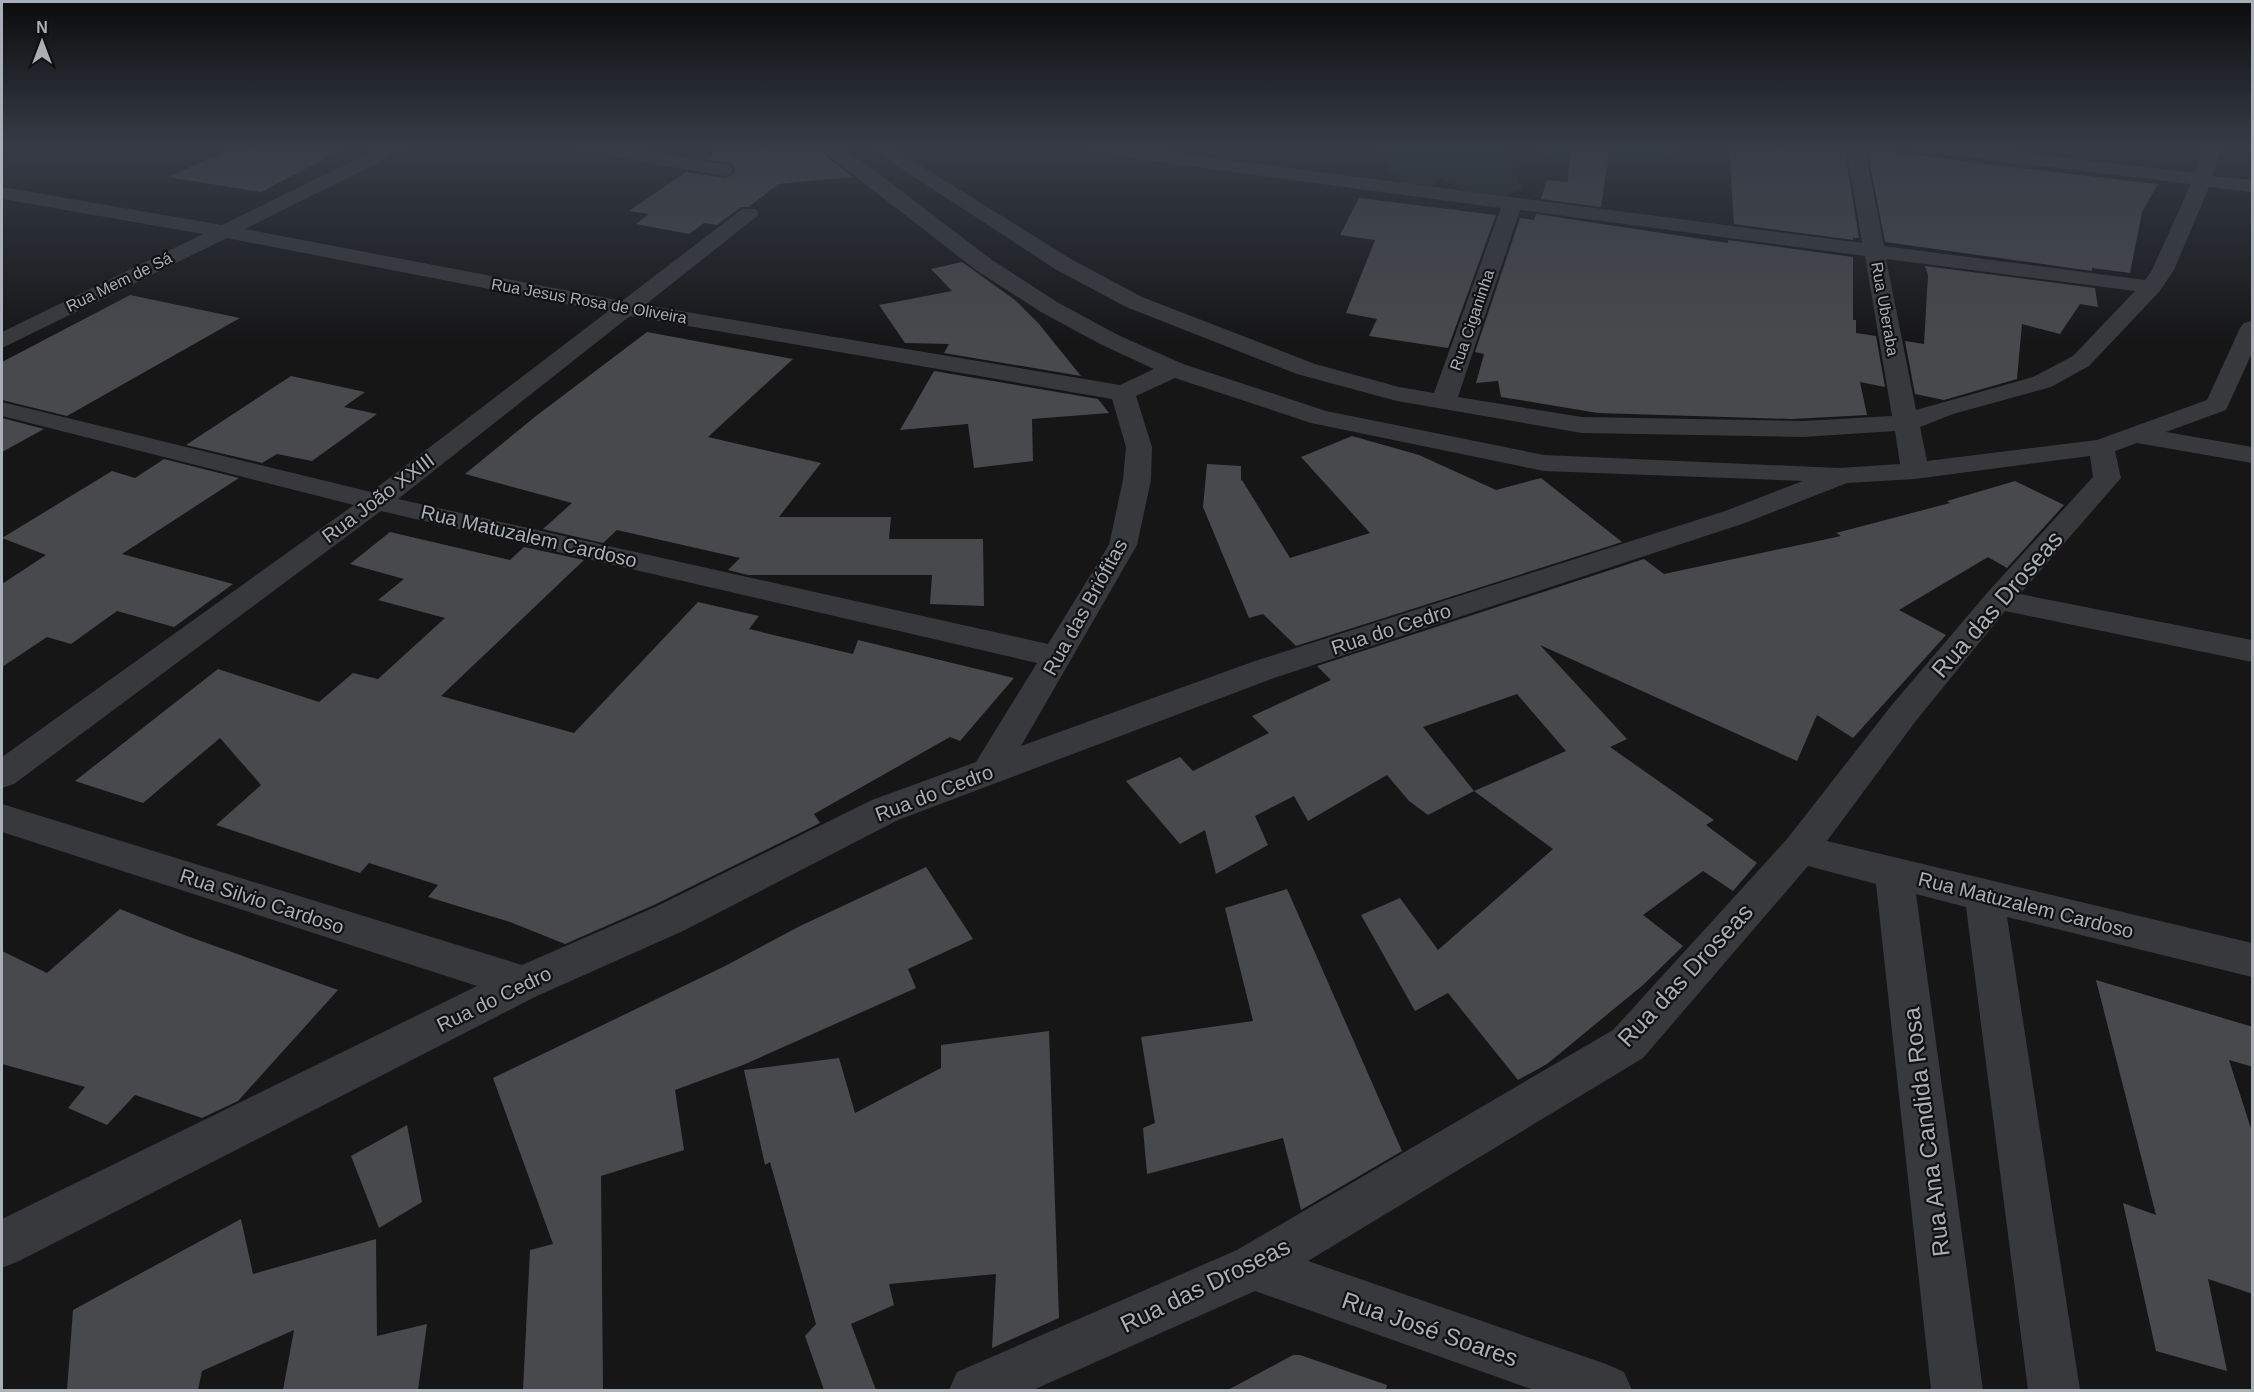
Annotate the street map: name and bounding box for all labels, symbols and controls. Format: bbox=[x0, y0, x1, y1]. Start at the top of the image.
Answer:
north arrow bbox=[12, 12, 72, 72]
text: N bbox=[36, 19, 48, 36]
street label: Rua Mem de Sá bbox=[63, 249, 175, 315]
street label: Rua Uberaba bbox=[1868, 261, 1902, 357]
street label: Rua Ciganinha bbox=[1447, 267, 1497, 373]
street label: Rua Jesus Rosa de Oliveira bbox=[490, 275, 688, 327]
street label: Rua João XXIII bbox=[318, 449, 438, 547]
street label: Rua Matuzalem Cardoso bbox=[419, 500, 639, 572]
street label: Rua das Droseas bbox=[1926, 525, 2068, 683]
street label: Rua das Briófitas bbox=[1038, 535, 1132, 679]
street label: Rua do Cedro bbox=[1328, 599, 1454, 659]
street label: Rua do Cedro bbox=[872, 760, 996, 826]
street label: Rua Silvio Cardoso bbox=[177, 864, 347, 938]
street label: Rua Matuzalem Cardoso bbox=[1916, 868, 2136, 942]
street label: Rua das Droseas bbox=[1612, 898, 1758, 1052]
street label: Rua do Cedro bbox=[433, 962, 555, 1036]
street label: Rua Ana Candida Rosa bbox=[1897, 1005, 1955, 1258]
street label: Rua das Droseas bbox=[1116, 1232, 1294, 1338]
street label: Rua José Soares bbox=[1339, 1286, 1521, 1372]

